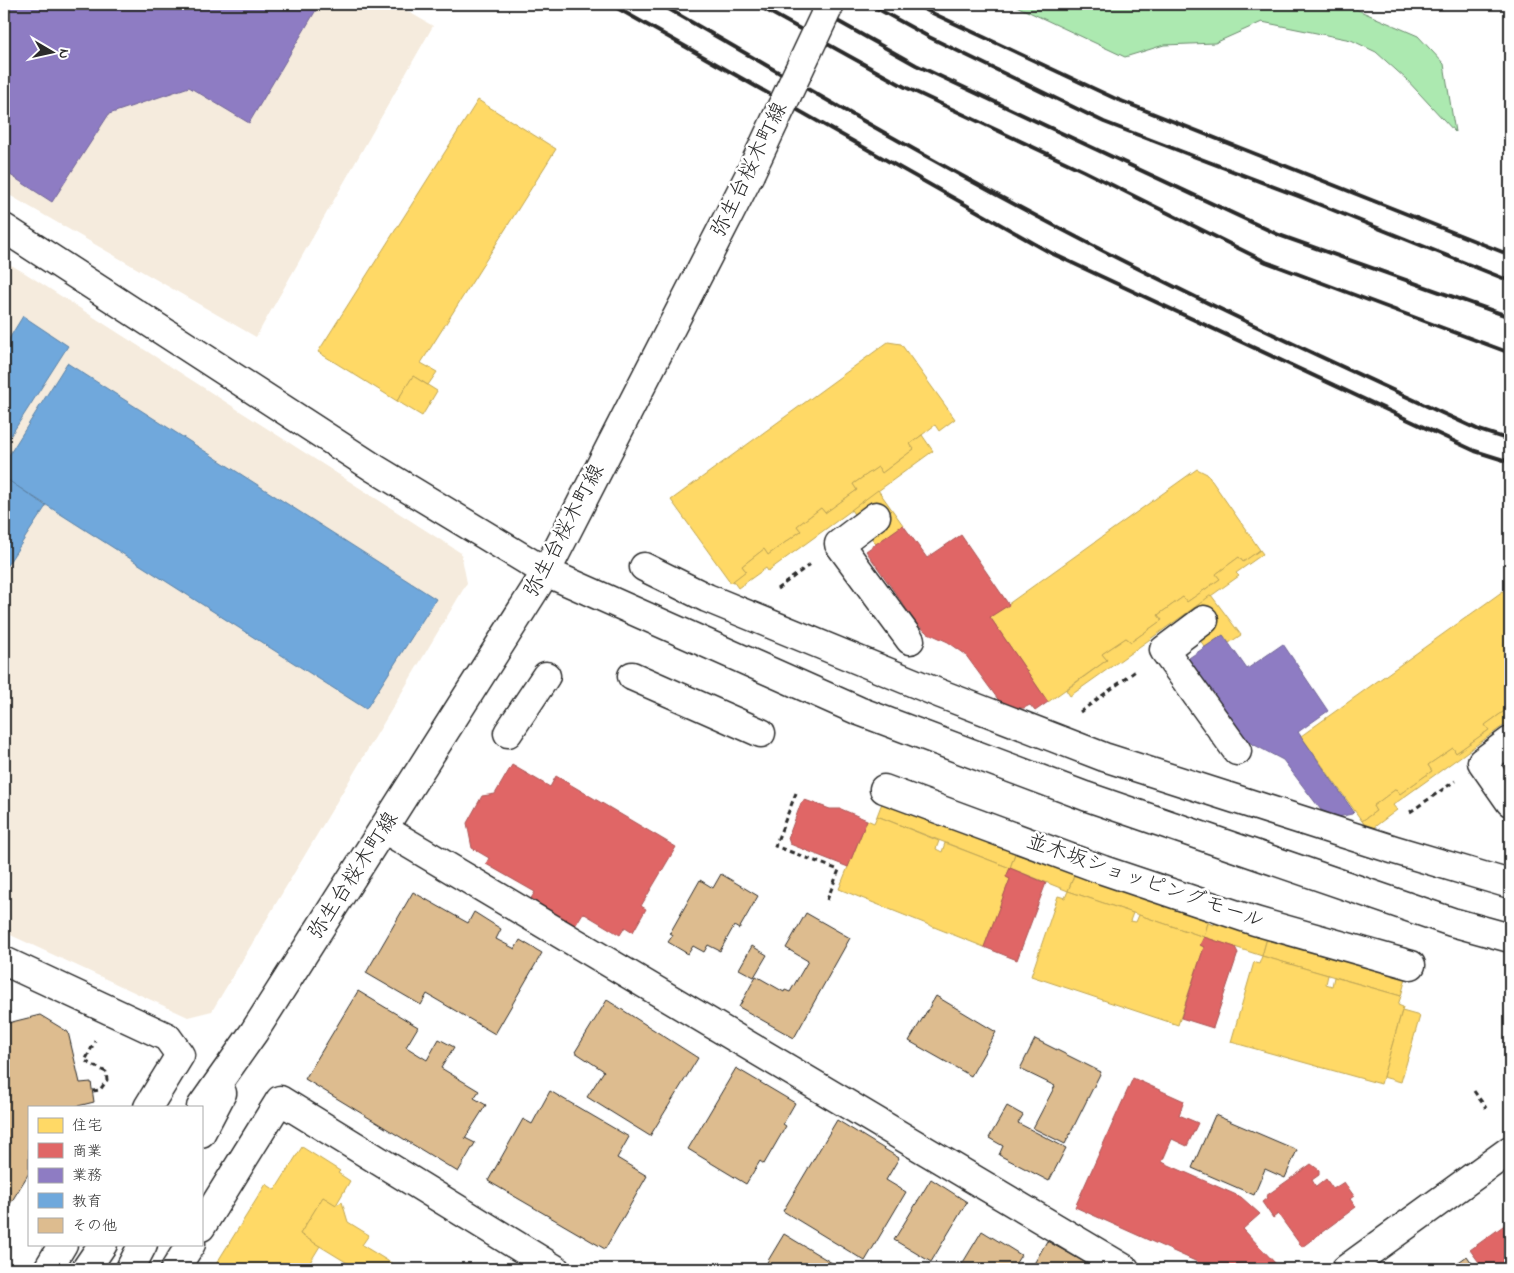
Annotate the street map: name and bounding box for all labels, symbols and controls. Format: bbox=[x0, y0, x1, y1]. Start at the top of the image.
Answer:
north arrow bbox=[28, 28, 78, 78]
text: N bbox=[52, 47, 74, 60]
street label: 弥生台桜木町線 bbox=[704, 97, 796, 243]
street label: 弥生台桜木町線 bbox=[517, 459, 613, 603]
street label: 弥生台桜木町線 bbox=[301, 806, 407, 946]
street label: 並木坂ショッピングモール bbox=[1022, 827, 1268, 937]
legend bbox=[28, 1106, 202, 1246]
text: 住宅 bbox=[72, 1115, 102, 1137]
text: 商業 bbox=[72, 1141, 102, 1163]
text: 業務 bbox=[72, 1165, 102, 1187]
text: 教育 bbox=[72, 1191, 102, 1213]
text: その他 bbox=[72, 1215, 117, 1237]

